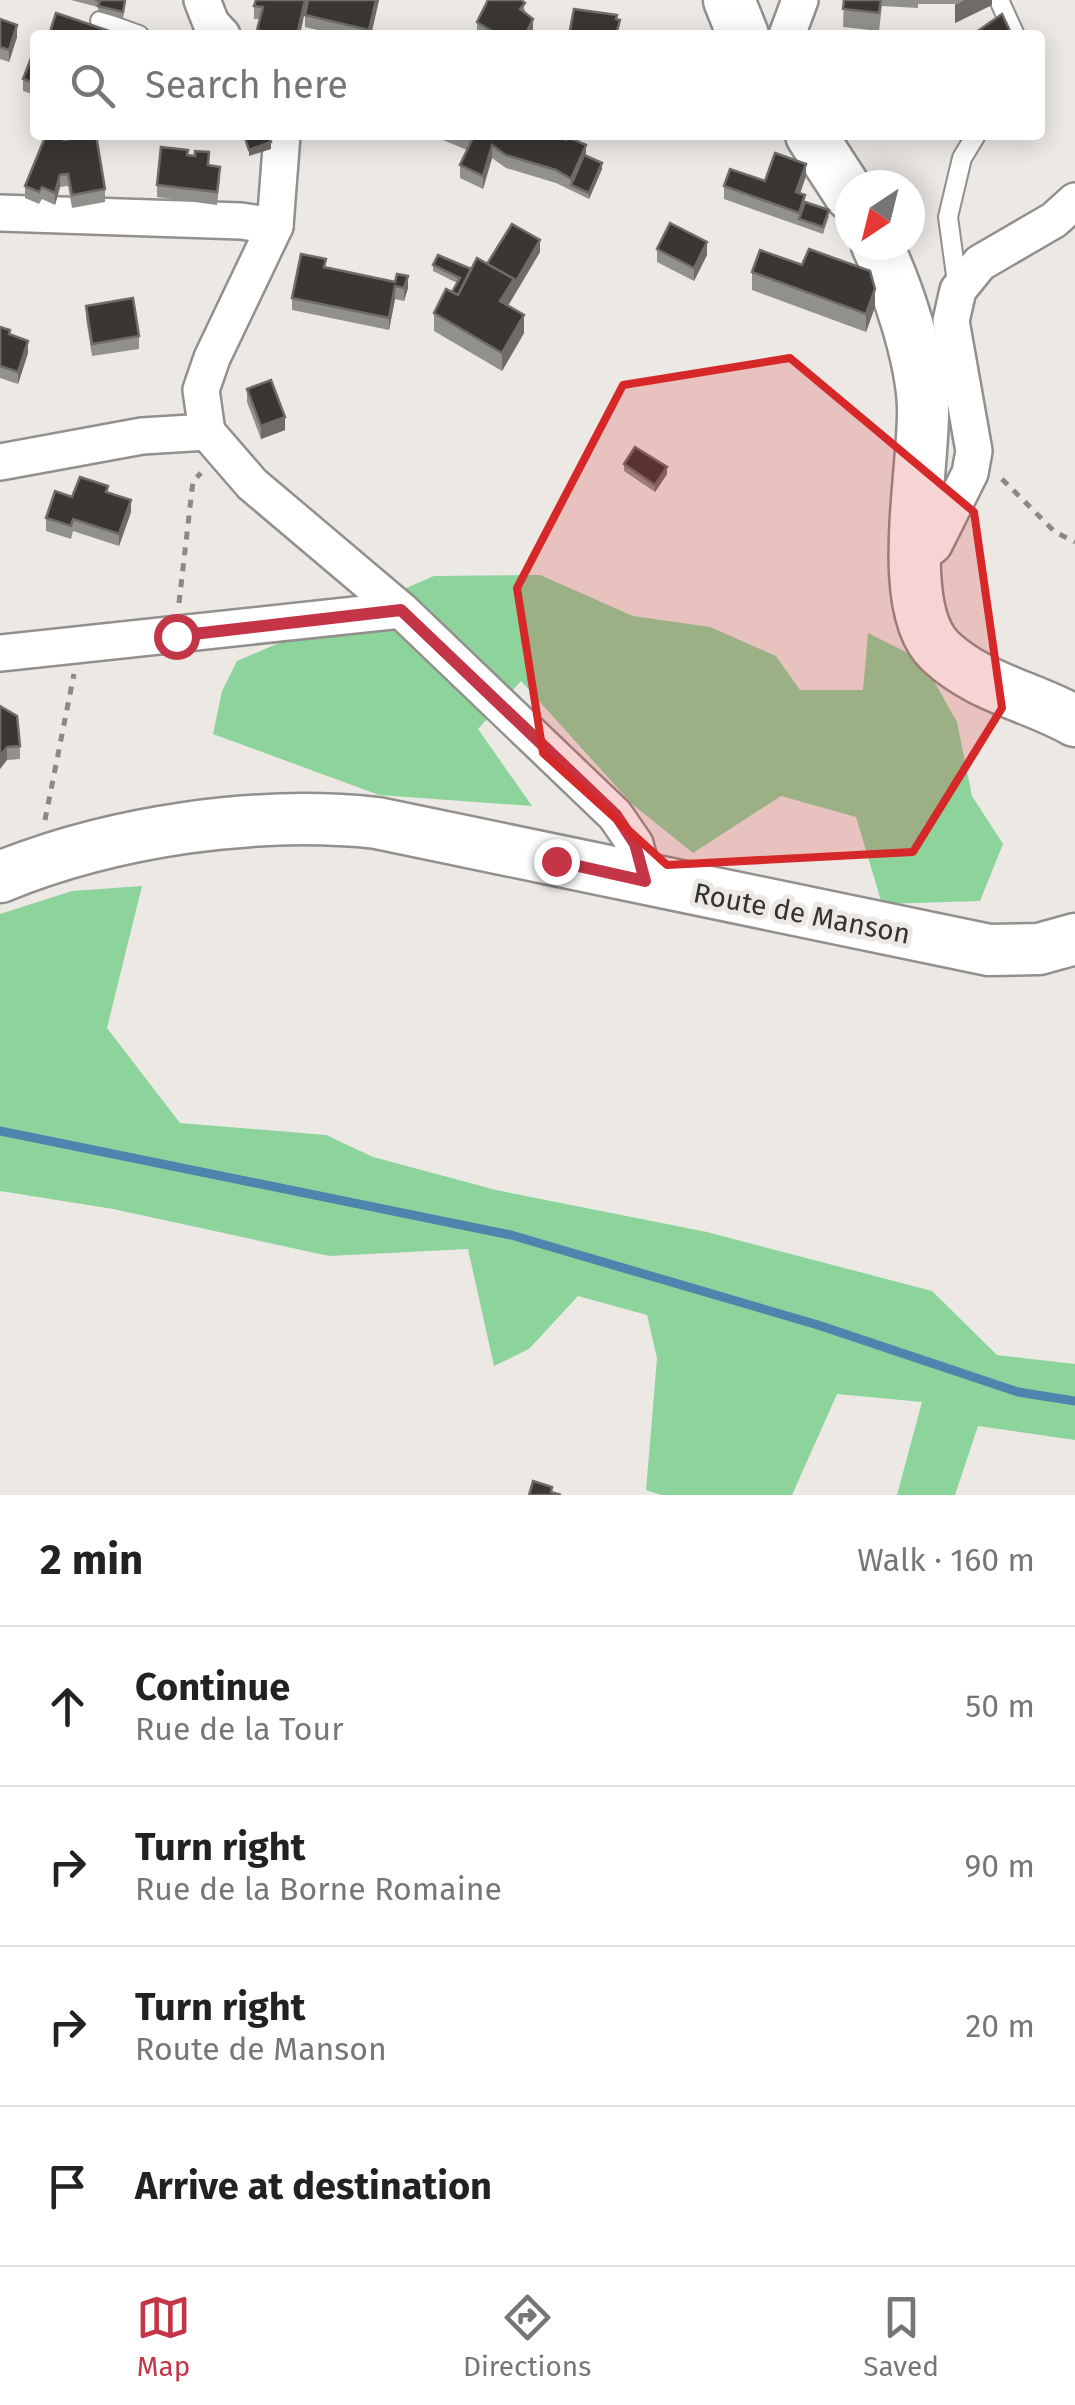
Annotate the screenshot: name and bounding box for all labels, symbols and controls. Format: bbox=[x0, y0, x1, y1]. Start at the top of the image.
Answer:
search box bbox=[30, 30, 1045, 140]
icon: search bbox=[65, 58, 120, 113]
text: Search here bbox=[145, 62, 348, 108]
north arrow bbox=[835, 170, 925, 260]
route start bbox=[154, 614, 200, 660]
route end bbox=[534, 839, 580, 885]
street label: Route de Manson bbox=[691, 876, 913, 951]
text: 2 min bbox=[40, 1535, 143, 1585]
text: Walk · 160 m bbox=[857, 1541, 1035, 1579]
text: Continue bbox=[135, 1664, 290, 1710]
icon: ahead bbox=[40, 1679, 95, 1734]
text: 50 m bbox=[965, 1687, 1035, 1725]
text: Rue de la Tour bbox=[135, 1710, 344, 1748]
text: Turn right bbox=[135, 1824, 305, 1870]
icon: right bbox=[40, 1839, 95, 1894]
text: 90 m bbox=[964, 1847, 1035, 1885]
text: Rue de la Borne Romaine bbox=[135, 1870, 502, 1908]
text: Turn right bbox=[135, 1984, 305, 2030]
icon: right bbox=[40, 1999, 95, 2054]
text: 20 m bbox=[965, 2007, 1035, 2045]
text: Route de Manson bbox=[135, 2030, 387, 2068]
icon: arrive bbox=[40, 2159, 95, 2214]
text: Arrive at destination bbox=[135, 2163, 492, 2209]
tab: Map bbox=[136, 2290, 191, 2383]
tab: Directions bbox=[463, 2290, 591, 2383]
tab: Saved bbox=[863, 2290, 939, 2383]

